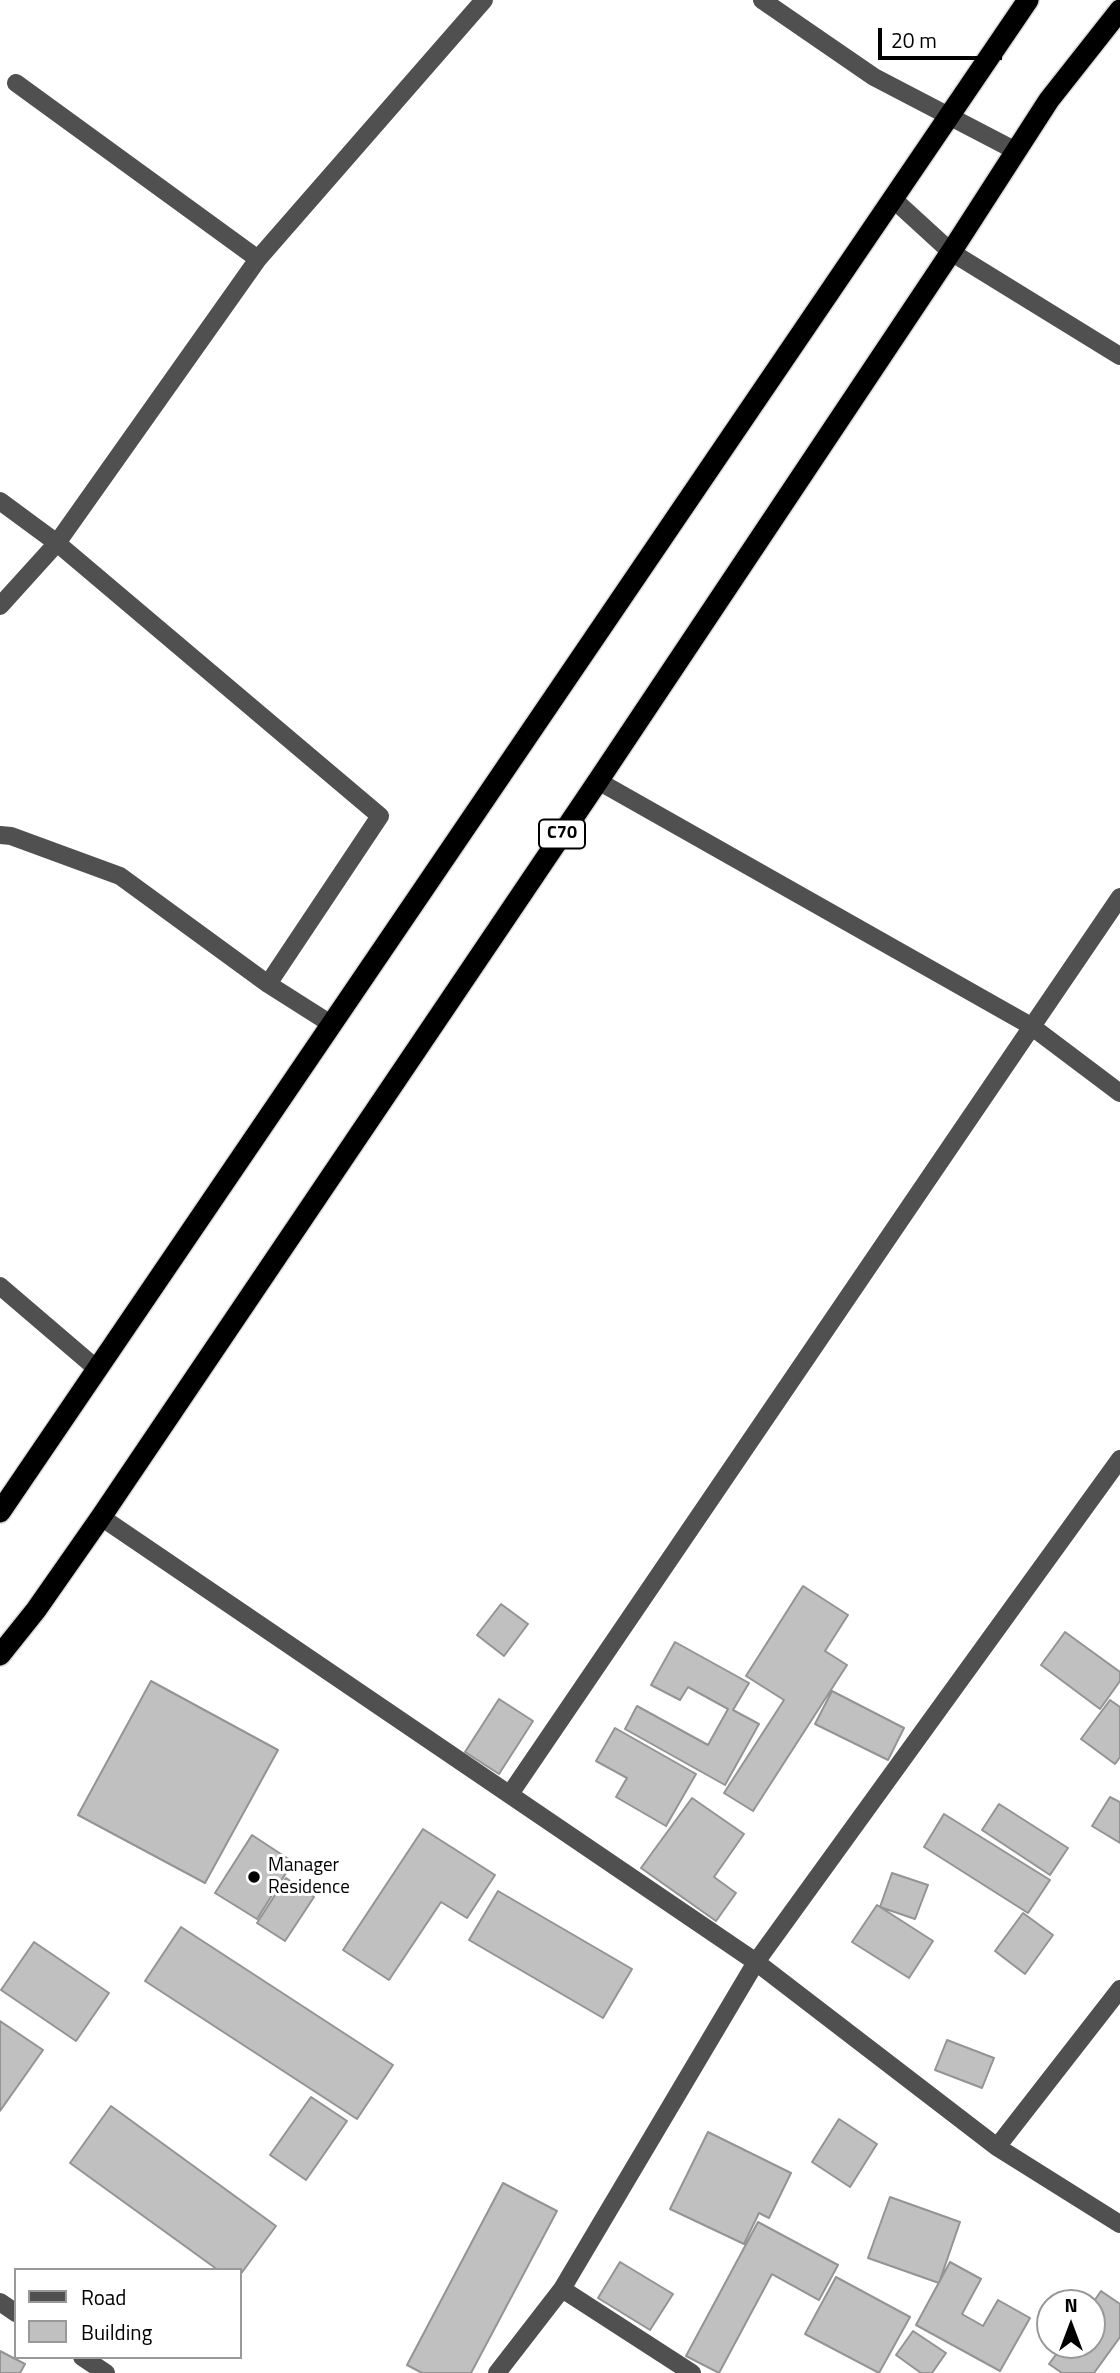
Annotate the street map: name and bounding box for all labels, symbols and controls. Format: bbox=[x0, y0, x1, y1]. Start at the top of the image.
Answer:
scale bar bbox=[882, 14, 1006, 58]
text: 20 m bbox=[891, 24, 937, 56]
road number: C70 bbox=[539, 820, 585, 848]
place label: Manager Residence bbox=[268, 1855, 350, 1899]
marker: Manager Residence bbox=[246, 1869, 262, 1885]
legend bbox=[14, 2268, 242, 2359]
text: Road bbox=[81, 2281, 126, 2313]
north arrow bbox=[1036, 2289, 1106, 2359]
text: N bbox=[1064, 2290, 1078, 2319]
text: Building bbox=[81, 2316, 152, 2348]

